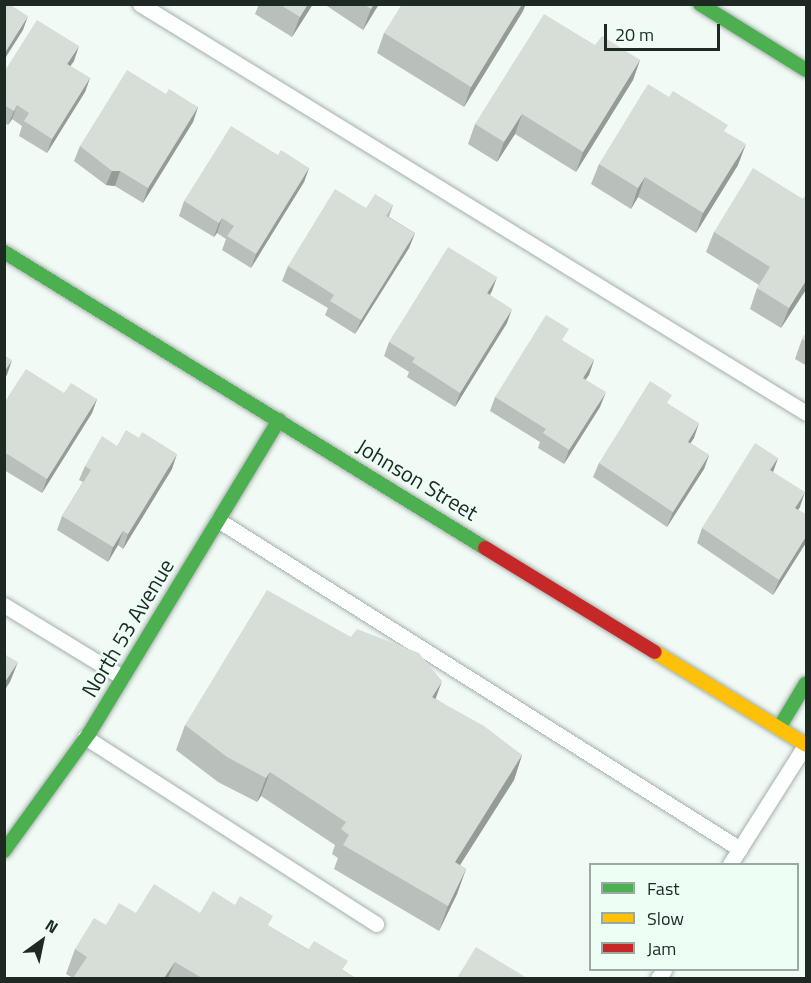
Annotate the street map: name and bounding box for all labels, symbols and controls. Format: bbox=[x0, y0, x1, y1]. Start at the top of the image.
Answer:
scale bar bbox=[607, 12, 722, 50]
text: 20 m bbox=[615, 21, 654, 48]
street label: Johnson Street bbox=[352, 433, 482, 527]
street label: North 53 Avenue bbox=[76, 554, 180, 702]
legend bbox=[589, 863, 799, 971]
text: Fast bbox=[647, 875, 680, 902]
text: Slow bbox=[647, 905, 684, 932]
north arrow bbox=[12, 911, 72, 971]
text: N bbox=[41, 913, 63, 939]
text: Jam bbox=[647, 935, 676, 962]

